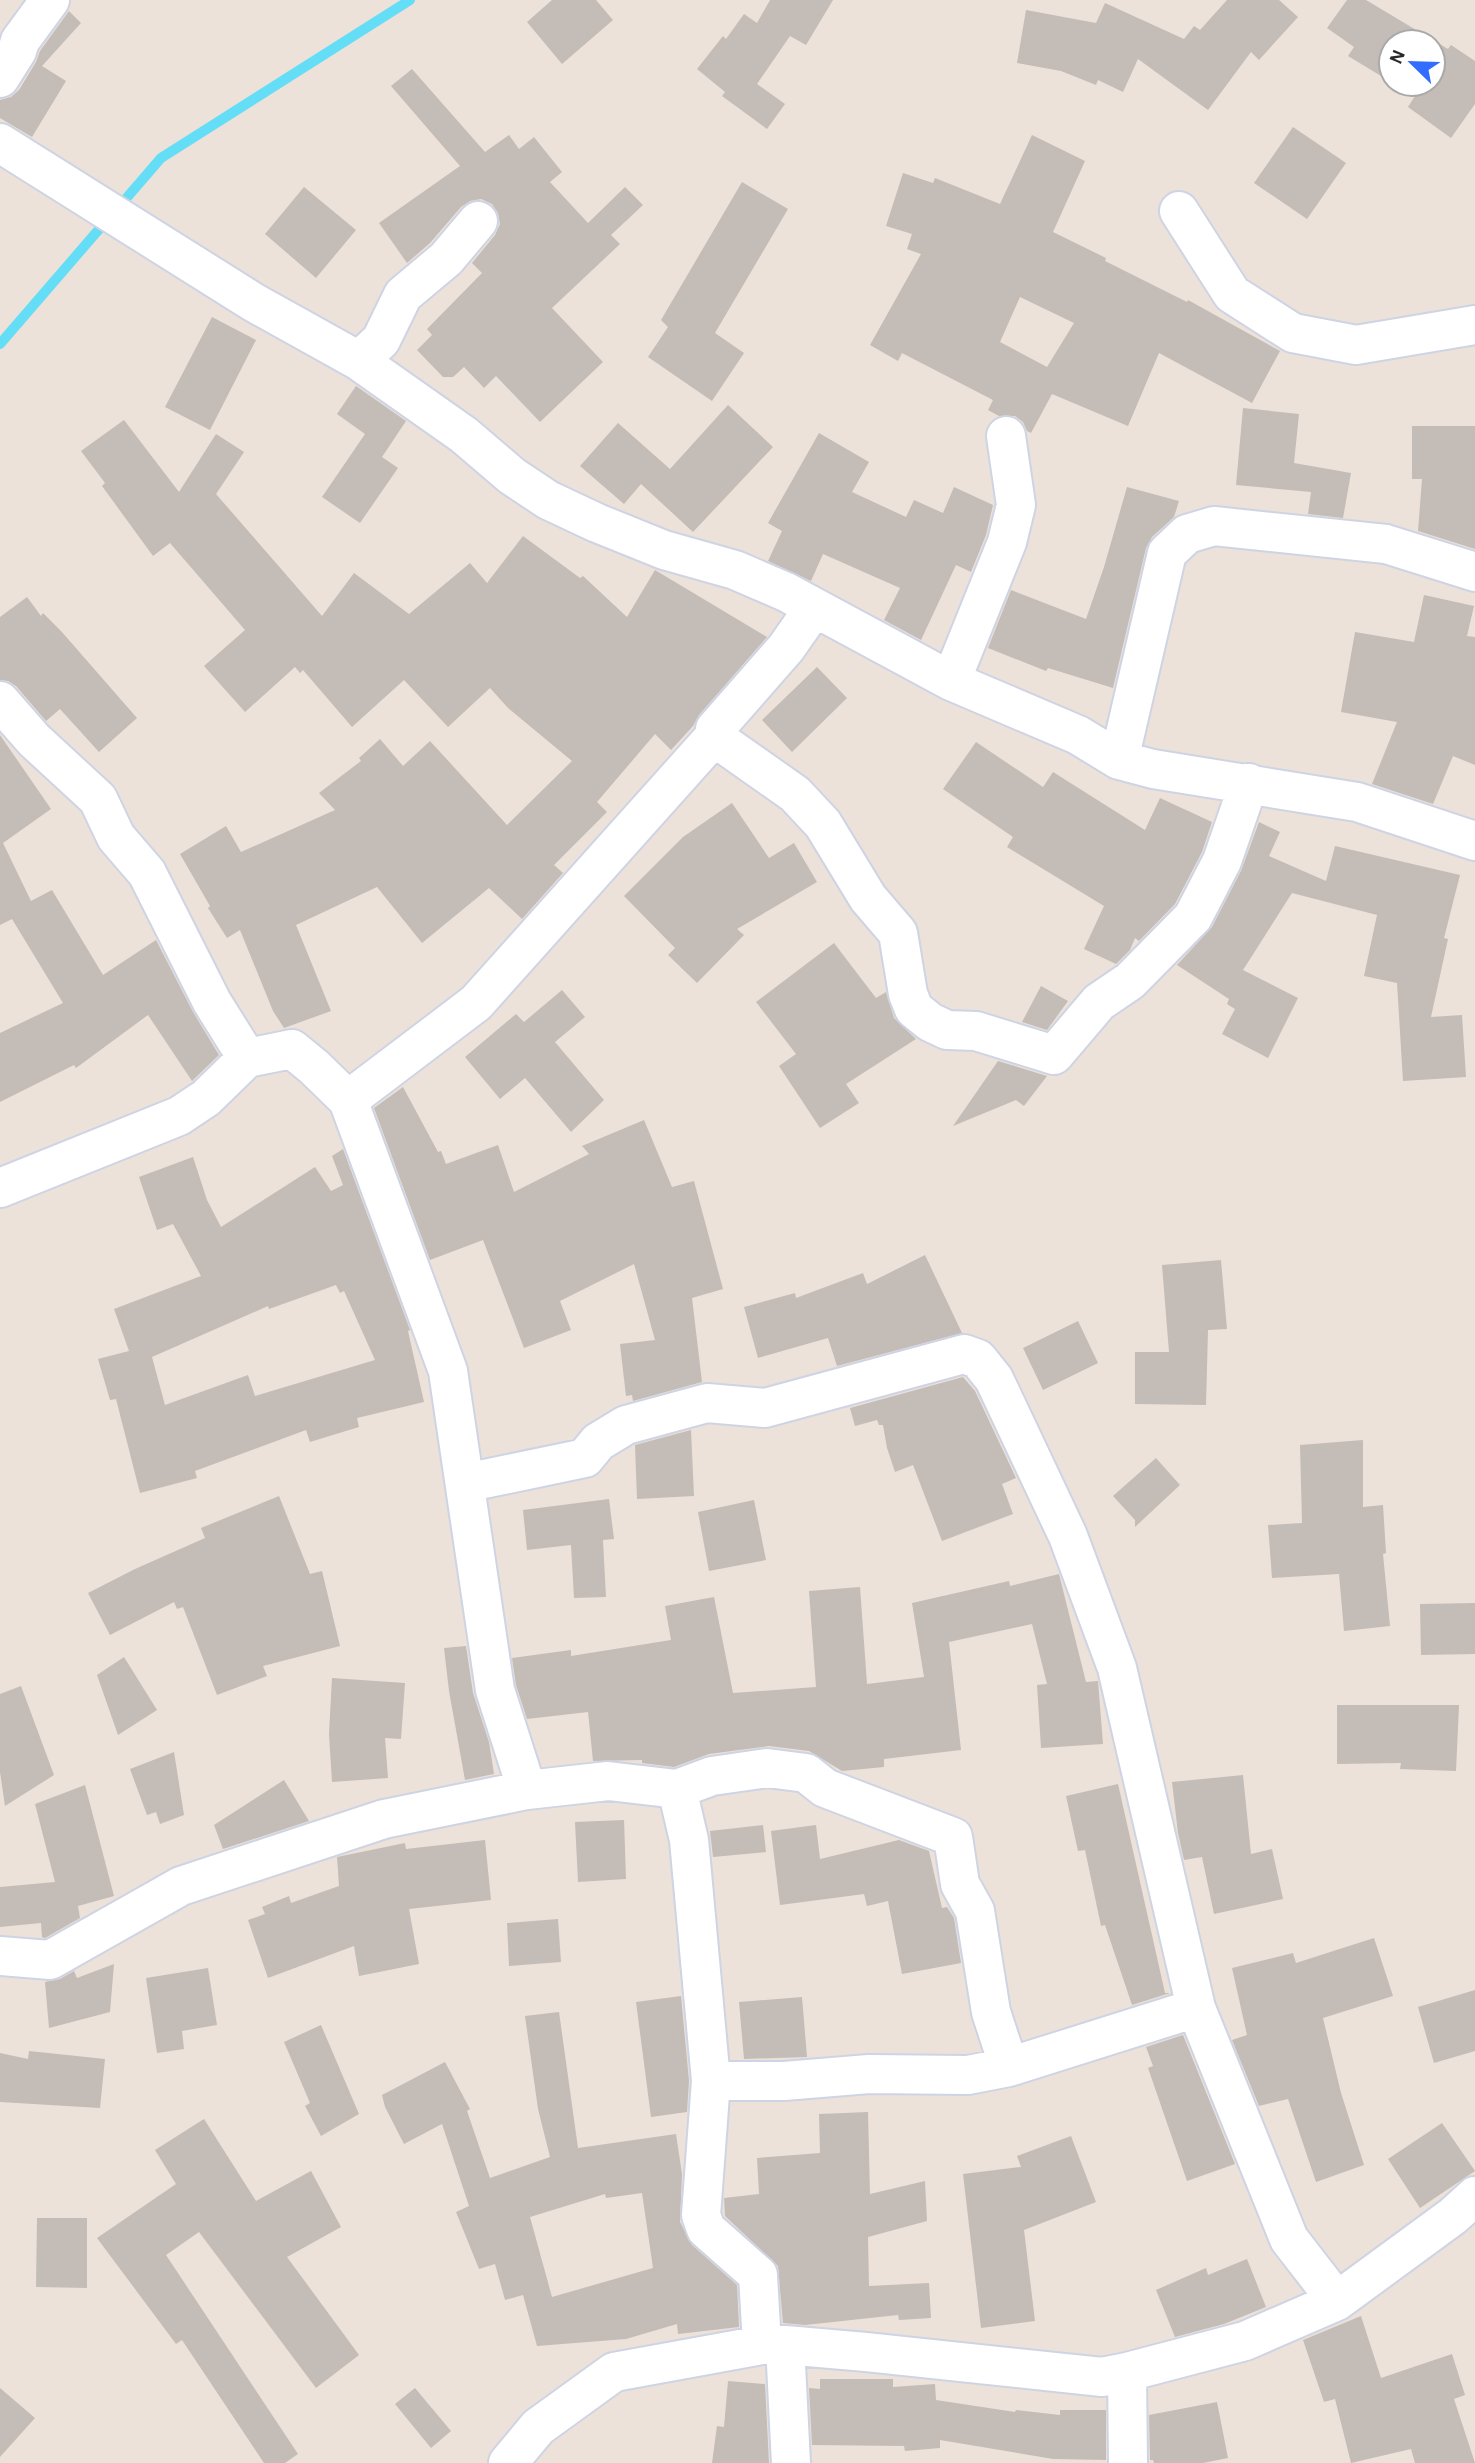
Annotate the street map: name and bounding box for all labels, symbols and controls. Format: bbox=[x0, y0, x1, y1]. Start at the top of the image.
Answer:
north arrow bbox=[1377, 28, 1447, 98]
text: N bbox=[1386, 47, 1409, 67]

